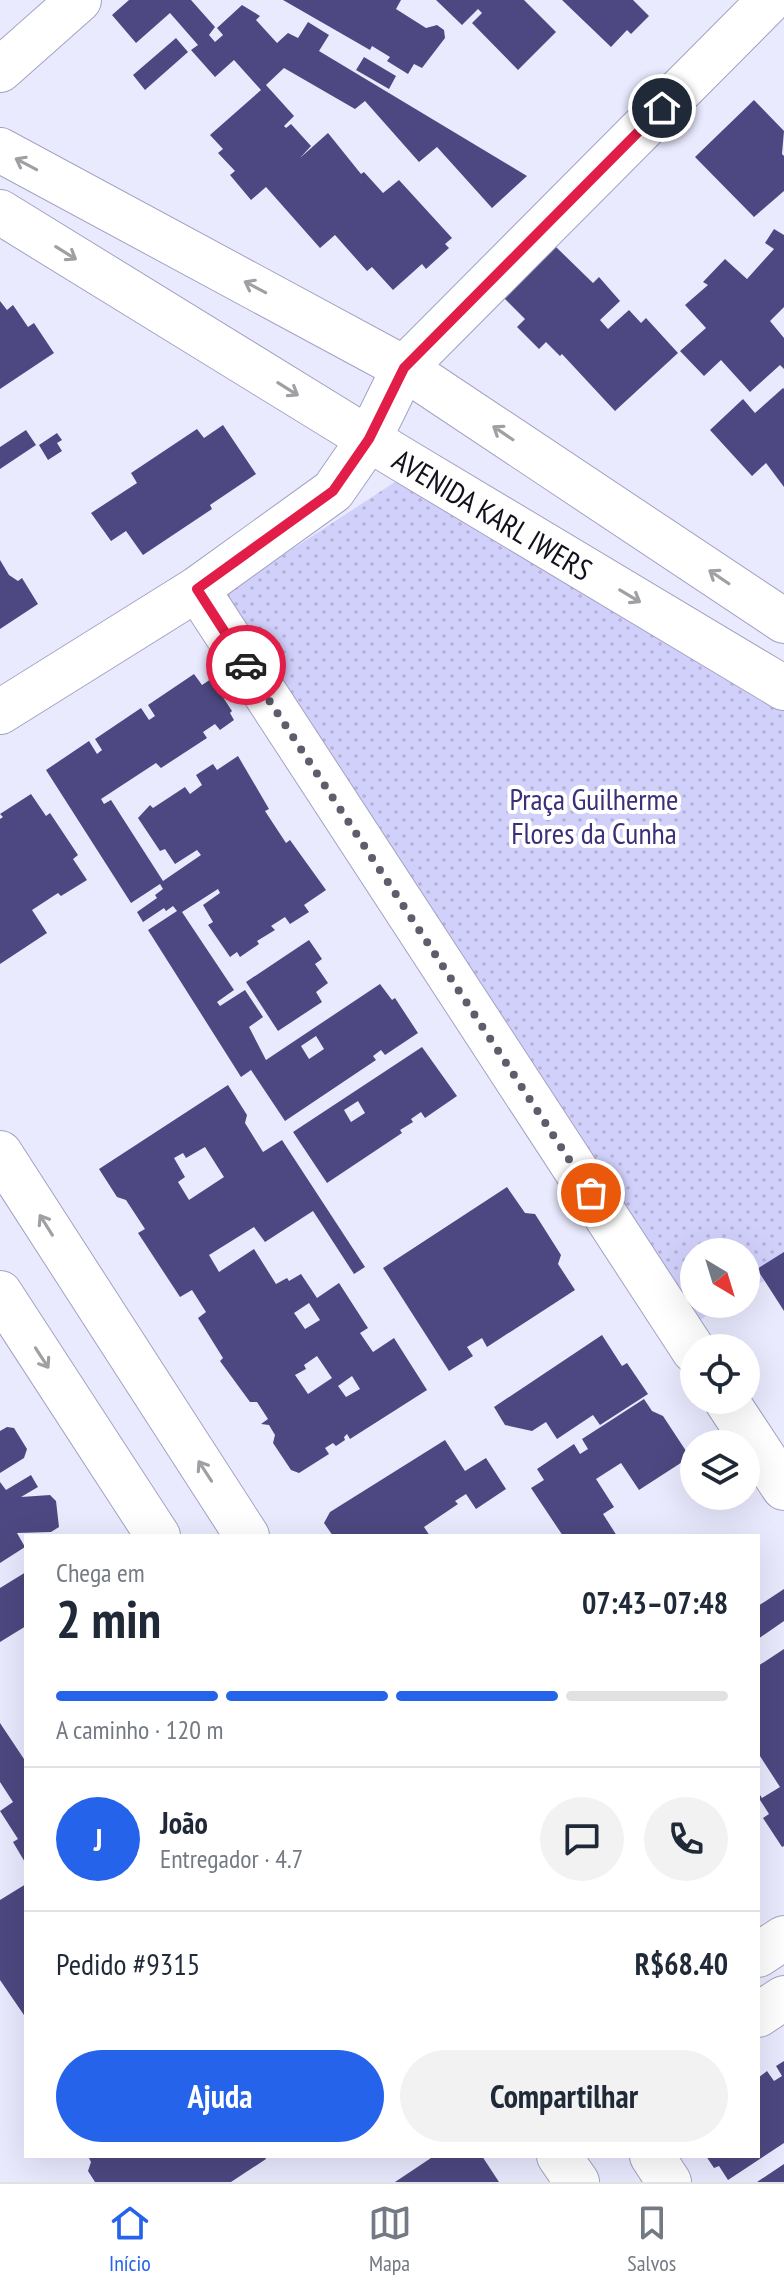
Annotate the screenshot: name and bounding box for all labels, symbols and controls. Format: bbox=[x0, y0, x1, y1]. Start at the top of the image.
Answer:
pin bbox=[628, 74, 696, 142]
icon: home bbox=[640, 86, 684, 130]
one-way arrow bbox=[14, 156, 38, 172]
one-way arrow bbox=[55, 245, 77, 261]
one-way arrow bbox=[243, 279, 267, 295]
one-way arrow bbox=[276, 382, 299, 398]
one-way arrow bbox=[492, 425, 514, 442]
street label: AVENIDA KARL IWERS bbox=[386, 439, 600, 588]
one-way arrow bbox=[708, 569, 731, 585]
one-way arrow bbox=[618, 588, 641, 604]
courier bbox=[206, 625, 286, 705]
icon: car bbox=[224, 643, 268, 687]
park label: Praça Guilherme Flores da Cunha bbox=[510, 779, 679, 852]
pin bbox=[557, 1159, 625, 1227]
icon: bag bbox=[569, 1171, 613, 1215]
one-way arrow bbox=[37, 1214, 53, 1237]
north arrow bbox=[680, 1238, 760, 1318]
map controls bbox=[680, 1238, 760, 1510]
button: locate bbox=[680, 1334, 760, 1414]
one-way arrow bbox=[34, 1347, 51, 1369]
button: layers bbox=[680, 1430, 760, 1510]
one-way arrow bbox=[197, 1460, 213, 1482]
text: Chega em bbox=[56, 1556, 145, 1589]
text: 07:43–07:48 bbox=[582, 1583, 728, 1622]
text: 2 min bbox=[56, 1585, 161, 1652]
text: A caminho · 120 m bbox=[56, 1713, 223, 1746]
button: chat bbox=[540, 1797, 624, 1881]
button: phone bbox=[644, 1797, 728, 1881]
text: João bbox=[160, 1803, 208, 1842]
text: J bbox=[94, 1820, 102, 1859]
text: Entregador · 4.7 bbox=[160, 1842, 303, 1875]
text: Pedido #9315 bbox=[56, 1944, 200, 1983]
text: R$68.40 bbox=[635, 1944, 728, 1983]
button: Ajuda bbox=[56, 2050, 384, 2142]
button: Compartilhar bbox=[400, 2050, 728, 2142]
tab: Início bbox=[108, 2201, 152, 2277]
tab: Mapa bbox=[368, 2201, 412, 2277]
tab: Salvos bbox=[627, 2201, 676, 2277]

